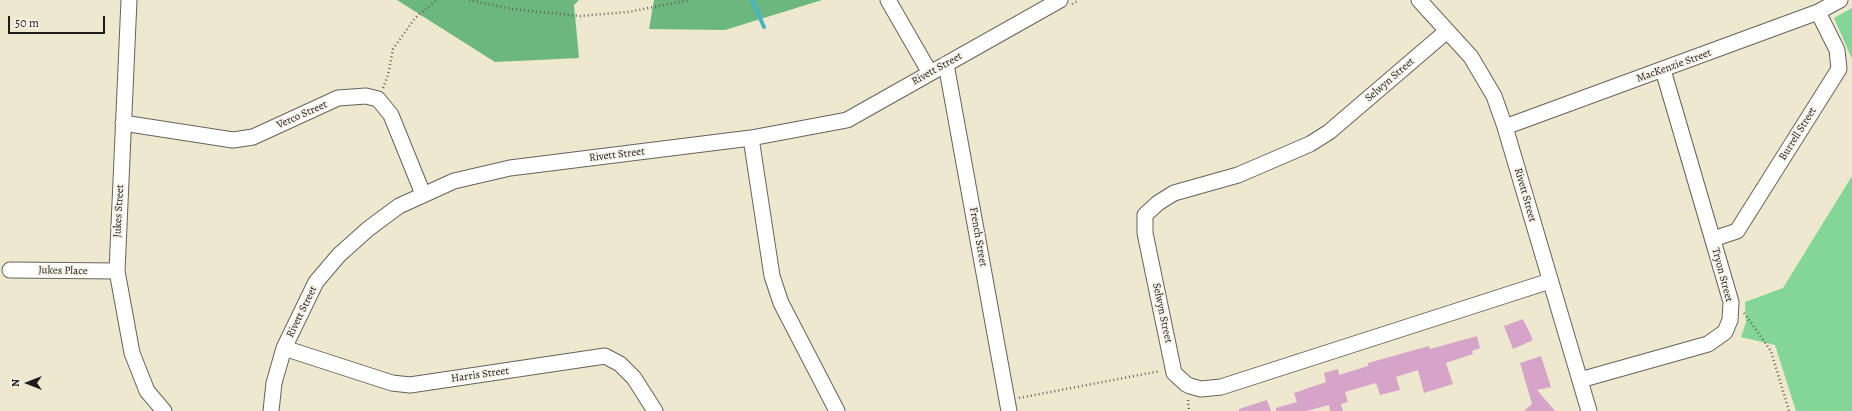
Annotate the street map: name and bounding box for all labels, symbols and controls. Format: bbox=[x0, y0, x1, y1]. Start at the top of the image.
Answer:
scale bar bbox=[10, 8, 107, 34]
text: 50 m bbox=[15, 15, 39, 31]
street label: MacKenzie Street bbox=[1635, 46, 1713, 86]
street label: Rivett Street bbox=[909, 50, 965, 88]
street label: Selwyn Street bbox=[1363, 55, 1417, 105]
street label: Verco Street bbox=[275, 98, 329, 132]
street label: Burrell Street bbox=[1776, 105, 1820, 163]
street label: Rivett Street bbox=[588, 145, 646, 165]
street label: Rivett Street bbox=[1511, 166, 1539, 224]
street label: Jukes Street bbox=[111, 184, 127, 238]
street label: French Street bbox=[966, 206, 990, 268]
street label: Tryon Street bbox=[1708, 246, 1736, 304]
street label: Jukes Place bbox=[38, 264, 88, 278]
street label: Selwyn Street bbox=[1149, 282, 1175, 344]
street label: Rivett Street bbox=[284, 284, 320, 340]
north arrow bbox=[8, 363, 48, 403]
street label: Harris Street bbox=[450, 364, 510, 386]
text: N bbox=[8, 379, 23, 387]

